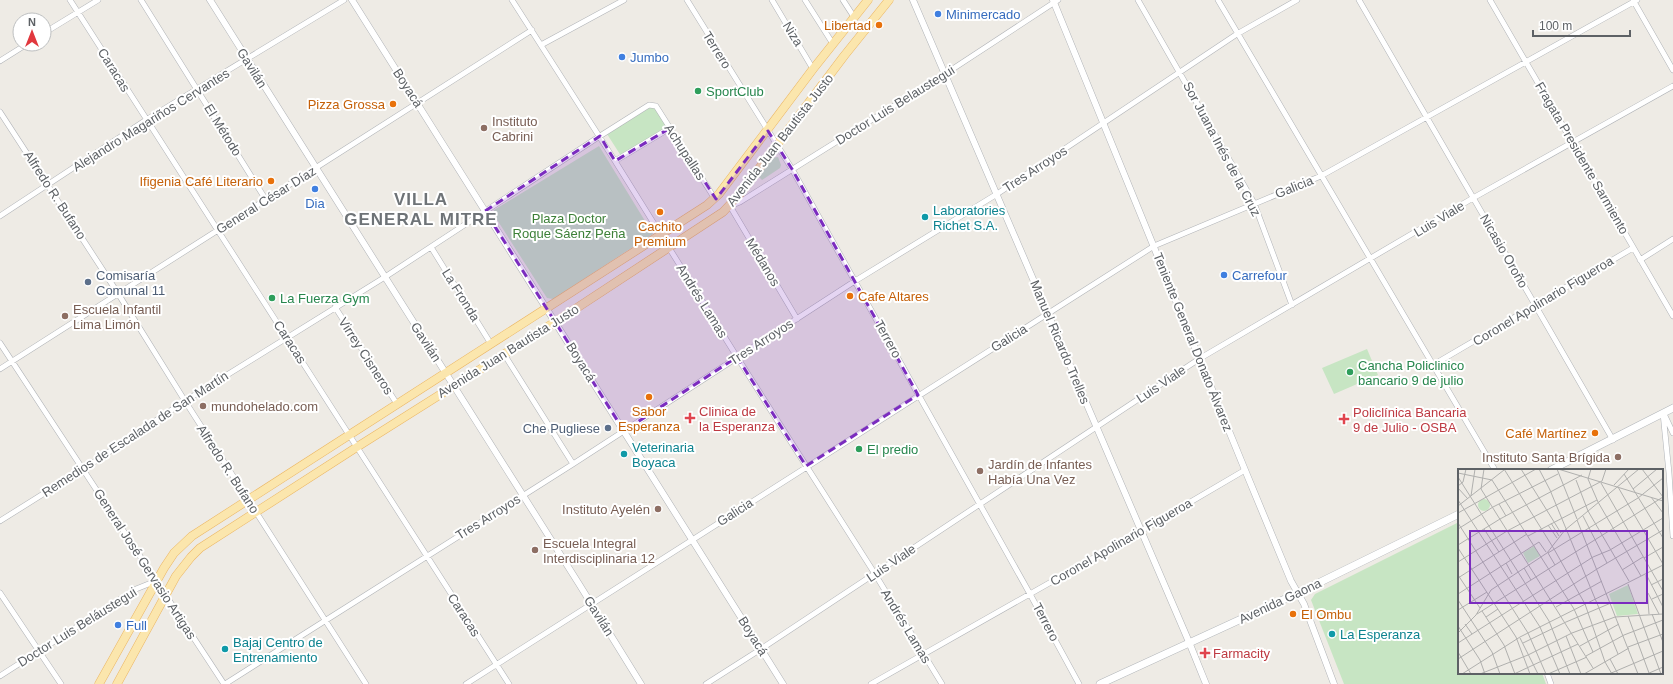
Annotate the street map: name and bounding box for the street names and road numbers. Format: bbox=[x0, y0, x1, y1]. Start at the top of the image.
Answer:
street label: Niza bbox=[780, 19, 807, 50]
street label: Terrero bbox=[700, 29, 734, 71]
street label: Caracas bbox=[95, 45, 133, 95]
street label: Gavilán bbox=[234, 45, 270, 91]
street label: Doctor Luis Belaustegui bbox=[833, 62, 957, 148]
street label: Alejandro Magariños Cervantes bbox=[70, 65, 233, 175]
street label: Boyacá bbox=[390, 66, 427, 111]
street label: Avenida Juan Bautista Justo bbox=[724, 71, 836, 209]
street label: Sor Juana Inés de la Cruz bbox=[1180, 79, 1264, 219]
street label: Fragata Presidente Sarmiento bbox=[1532, 79, 1632, 237]
street label: El Método bbox=[201, 101, 245, 159]
street label: Achupallas bbox=[661, 121, 709, 183]
street label: Tres Arroyos bbox=[1000, 143, 1070, 195]
street label: Alfredo R. Bufano bbox=[21, 148, 89, 242]
street label: General César Díaz bbox=[213, 163, 319, 237]
street label: Galicia bbox=[1273, 172, 1316, 201]
street label: Luis Viale bbox=[1411, 198, 1467, 240]
street label: Nicasio Oroño bbox=[1477, 212, 1531, 290]
street label: Médanos bbox=[743, 235, 783, 289]
street label: Teniente General Donato Álvarez bbox=[1150, 250, 1236, 434]
street label: Coronel Apolinario Figueroa bbox=[1470, 253, 1617, 349]
street label: Andrés Lamas bbox=[673, 261, 731, 341]
street label: La Fronda bbox=[439, 266, 483, 325]
street label: Manuel Ricardo Trelles bbox=[1027, 278, 1093, 407]
street label: Avenida Juan Bautista Justo bbox=[435, 301, 581, 401]
street label: Virrey Cisneros bbox=[336, 315, 397, 398]
street label: Tres Arroyos bbox=[726, 316, 796, 368]
street label: Terrero bbox=[871, 317, 905, 361]
street label: Caracas bbox=[271, 318, 310, 367]
street label: Gavilán bbox=[408, 319, 444, 365]
street label: Galicia bbox=[988, 321, 1030, 355]
street label: Boyacá bbox=[563, 340, 599, 385]
street label: Luis Viale bbox=[1134, 362, 1188, 406]
street label: Remedios de Escalada de San Martín bbox=[39, 368, 231, 500]
street label: Alfredo R. Bufano bbox=[194, 422, 262, 516]
street label: General José Gervasio Artigas bbox=[91, 486, 200, 642]
street label: Tres Arroyos bbox=[453, 491, 523, 543]
street label: Galicia bbox=[714, 494, 756, 529]
street label: Coronel Apolinario Figueroa bbox=[1047, 495, 1195, 589]
street label: Luis Viale bbox=[864, 541, 918, 585]
street label: Avenida Gaona bbox=[1236, 575, 1324, 627]
street label: Doctor Luis Beláustegui bbox=[15, 584, 139, 670]
street label: Andrés Lamas bbox=[878, 586, 934, 666]
street label: Caracas bbox=[445, 591, 484, 640]
street label: Gavilán bbox=[581, 593, 617, 639]
street label: Terrero bbox=[1030, 600, 1062, 644]
street label: Boyacá bbox=[735, 614, 771, 659]

